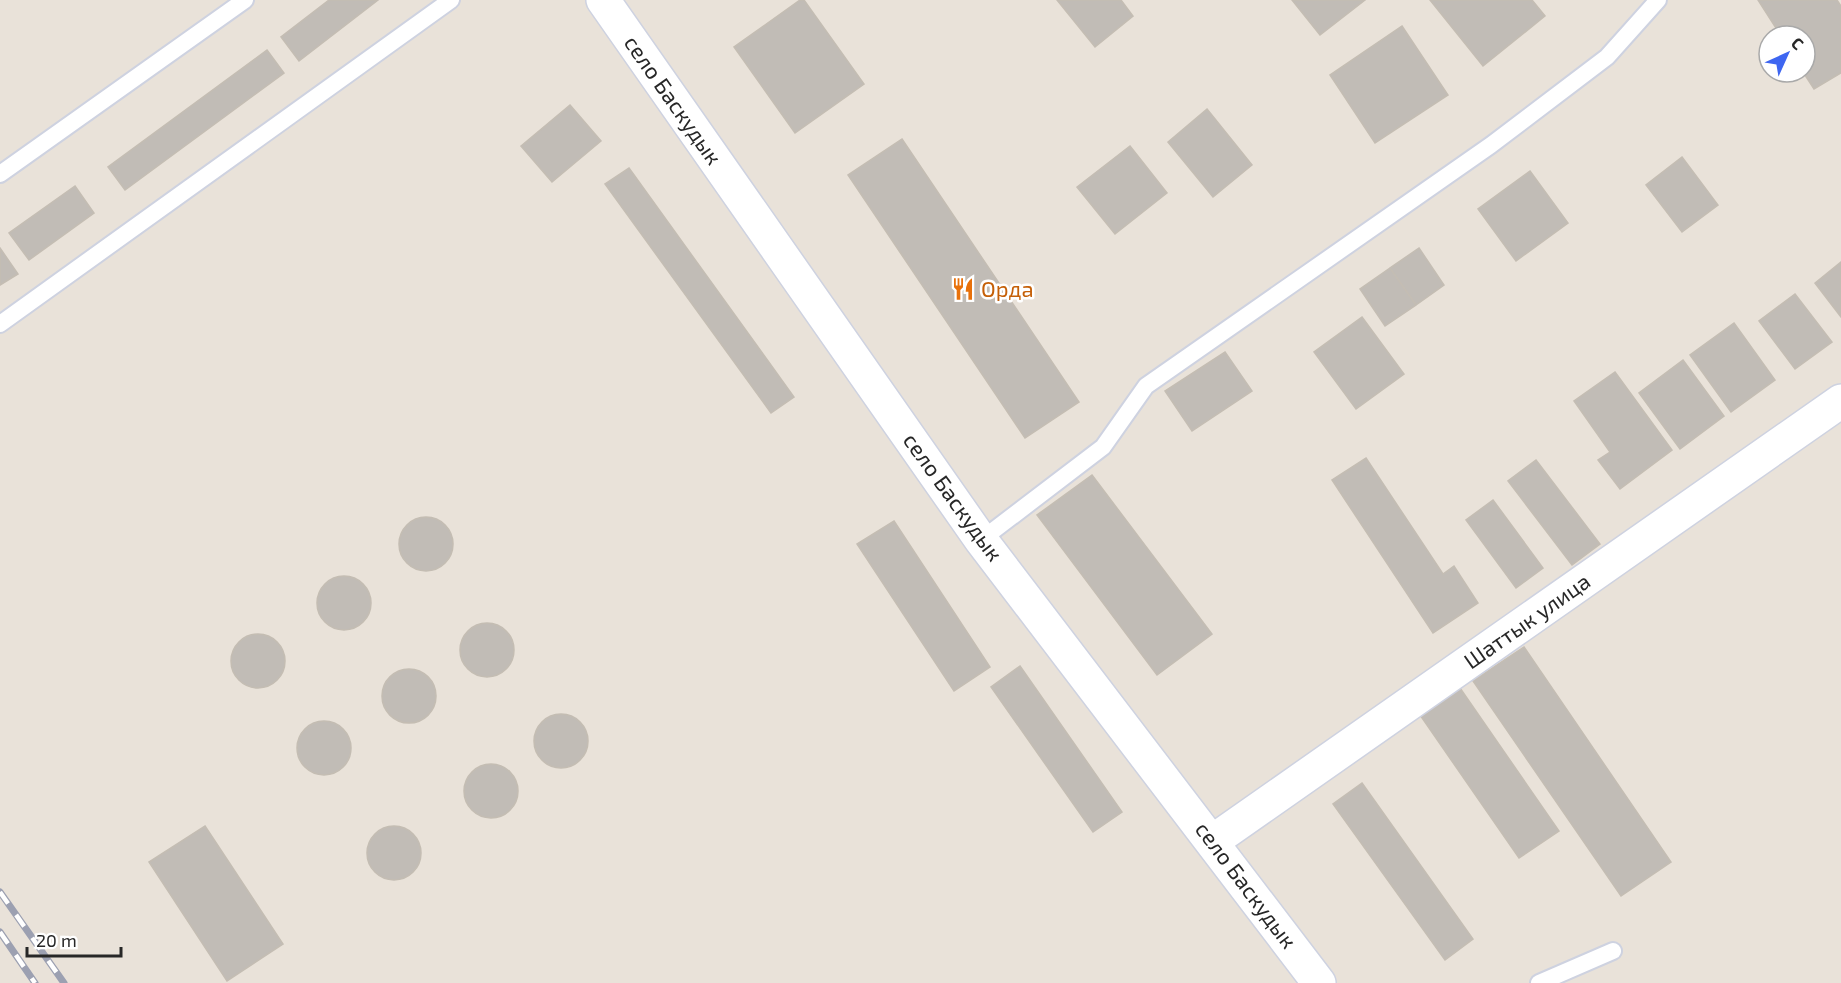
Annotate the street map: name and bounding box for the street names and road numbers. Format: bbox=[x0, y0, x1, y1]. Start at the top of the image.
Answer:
street label: село Баскудык bbox=[619, 30, 728, 170]
street label: село Баскудык bbox=[898, 427, 1009, 566]
street label: Шаттык улица bbox=[1458, 567, 1595, 674]
street label: село Баскудык bbox=[1190, 816, 1303, 954]

